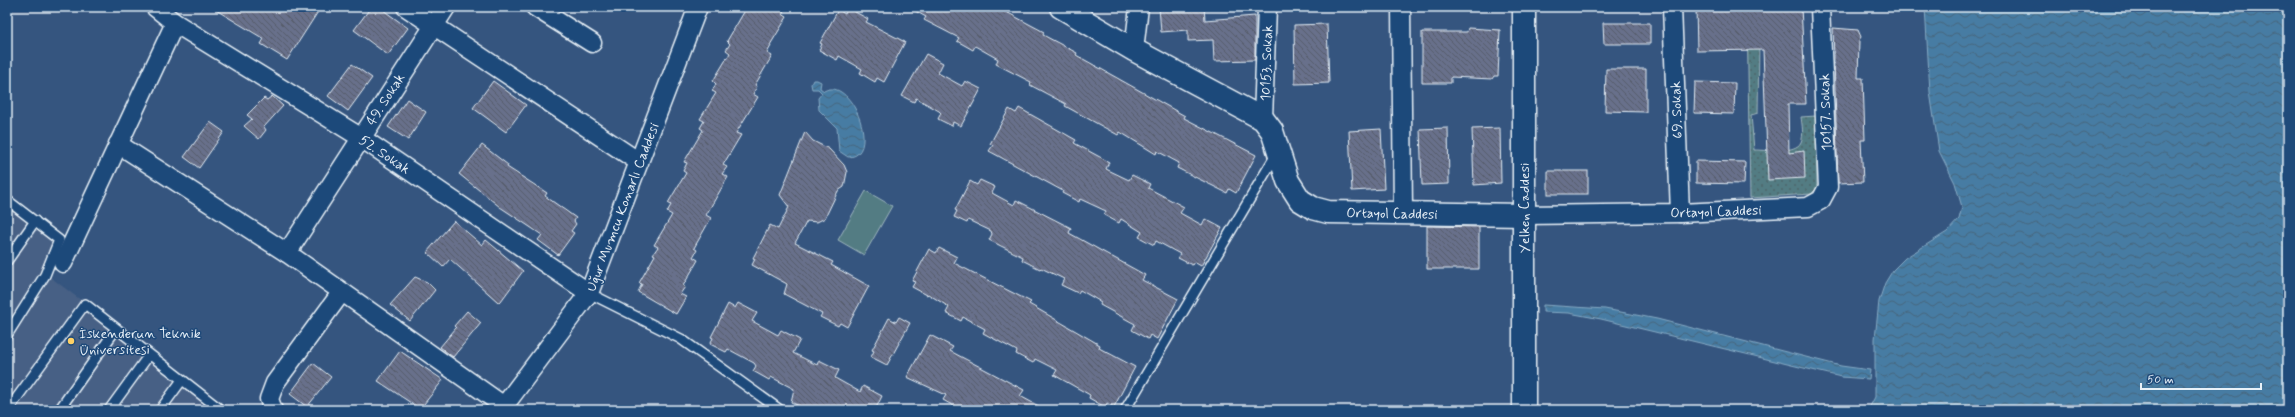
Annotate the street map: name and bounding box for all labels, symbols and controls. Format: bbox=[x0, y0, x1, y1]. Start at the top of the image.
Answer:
street label: 10153. Sokak bbox=[1257, 25, 1277, 101]
street label: 49. Sokak bbox=[362, 70, 409, 129]
street label: 10157. Sokak bbox=[1816, 73, 1836, 151]
street label: 69. Sokak bbox=[1667, 81, 1687, 139]
street label: Uğur Mumcu Konarlı Caddesi bbox=[582, 120, 663, 294]
street label: 52. Sokak bbox=[355, 131, 414, 179]
street label: Yelken Caddesi bbox=[1516, 163, 1534, 253]
street label: Ortayol Caddesi bbox=[1670, 201, 1762, 223]
street label: Ortayol Caddesi bbox=[1346, 204, 1438, 224]
place label: İskenderun Teknik Üniversitesi bbox=[79, 325, 201, 359]
marker: İskenderun Teknik Üniversitesi bbox=[66, 336, 76, 346]
scale bar bbox=[2141, 365, 2261, 391]
text: 50 m bbox=[2147, 372, 2174, 388]

